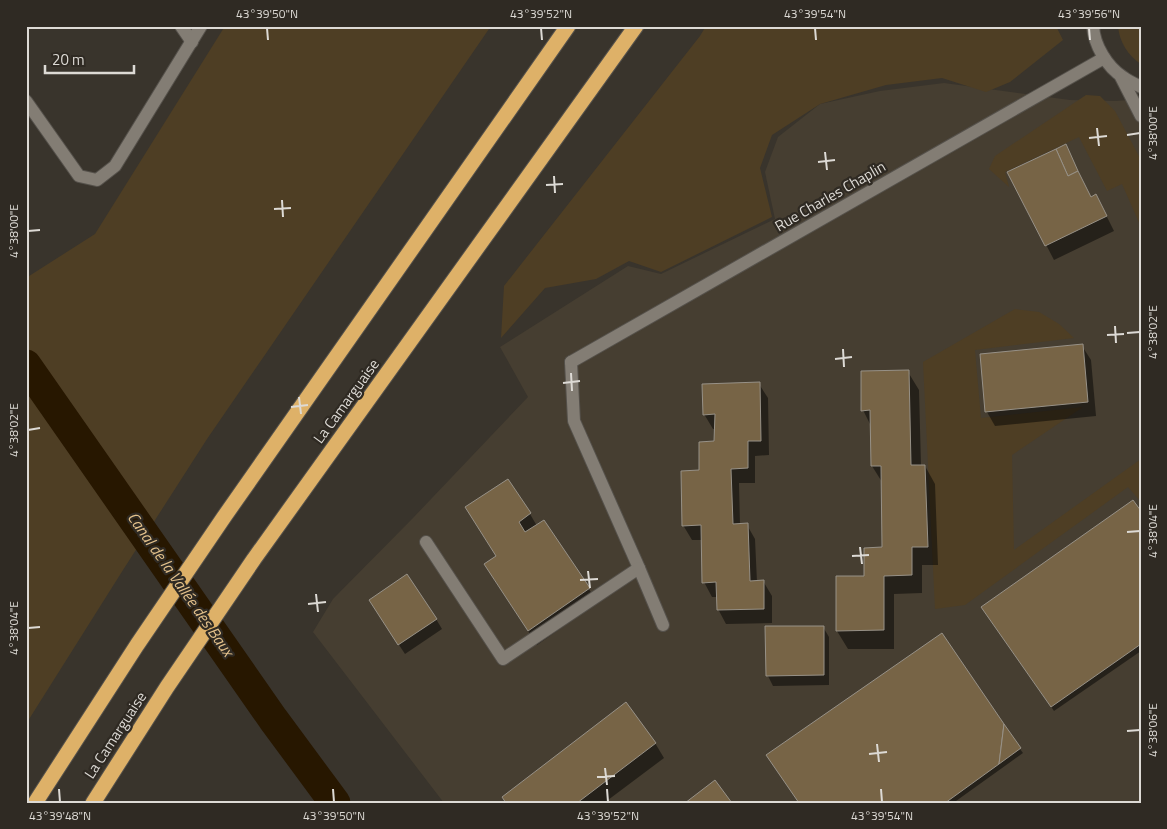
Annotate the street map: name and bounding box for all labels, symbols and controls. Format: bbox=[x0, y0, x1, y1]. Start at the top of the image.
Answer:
text: 43°39'50"N bbox=[236, 4, 298, 23]
text: 43°39'52"N bbox=[510, 4, 572, 23]
text: 43°39'54"N bbox=[784, 4, 846, 23]
text: 43°39'56"N bbox=[1058, 4, 1120, 23]
scale bar bbox=[45, 42, 134, 74]
text: 20 m bbox=[52, 48, 85, 71]
text: 4°38'00"E bbox=[1143, 106, 1162, 160]
street label: Rue Charles Chaplin bbox=[770, 155, 890, 237]
text: 4°38'00"E bbox=[4, 204, 23, 258]
text: 4°38'02"E bbox=[1143, 305, 1162, 359]
street label: La Camarguaise bbox=[307, 354, 385, 448]
text: 4°38'02"E bbox=[4, 403, 23, 457]
text: 4°38'04"E bbox=[1143, 504, 1162, 558]
water label: Canal de la Vallée des Baux bbox=[122, 507, 241, 663]
text: 4°38'04"E bbox=[4, 601, 23, 655]
street label: La Camarguaise bbox=[78, 687, 152, 783]
text: 4°38'06"E bbox=[1143, 703, 1162, 757]
text: 43°39'48"N bbox=[29, 806, 91, 825]
text: 43°39'50"N bbox=[303, 806, 365, 825]
text: 43°39'52"N bbox=[577, 806, 639, 825]
text: 43°39'54"N bbox=[851, 806, 913, 825]

